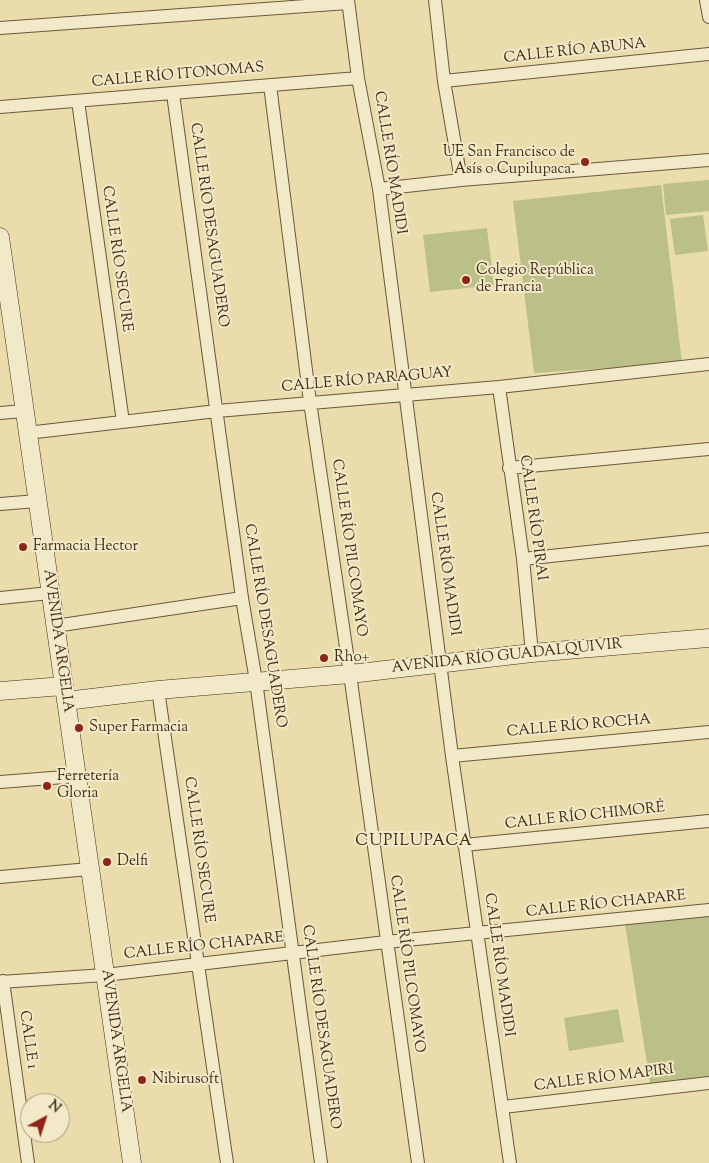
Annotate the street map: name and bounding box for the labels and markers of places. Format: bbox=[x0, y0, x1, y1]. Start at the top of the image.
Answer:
place label: UE San Francisco de Asís o Cupilupaca. bbox=[443, 144, 575, 179]
marker: UE San Francisco de Asís o Cupilupaca. bbox=[579, 156, 591, 168]
place label: Colegio República de Francia bbox=[476, 262, 594, 297]
marker: Colegio República de Francia bbox=[460, 274, 472, 286]
place label: Farmacia Hector bbox=[33, 538, 138, 556]
marker: Farmacia Hector bbox=[17, 541, 29, 553]
place label: Rho+ bbox=[334, 649, 370, 667]
marker: Rho+ bbox=[318, 652, 330, 664]
place label: Super Farmacia bbox=[89, 719, 188, 737]
marker: Super Farmacia bbox=[73, 722, 85, 734]
place label: Ferretería Gloria bbox=[57, 768, 119, 803]
marker: Ferretería Gloria bbox=[41, 780, 53, 792]
place label: Delfi bbox=[117, 853, 148, 871]
marker: Delfi bbox=[101, 856, 113, 868]
place label: Nibirusoft bbox=[152, 1071, 219, 1089]
marker: Nibirusoft bbox=[136, 1074, 148, 1086]

